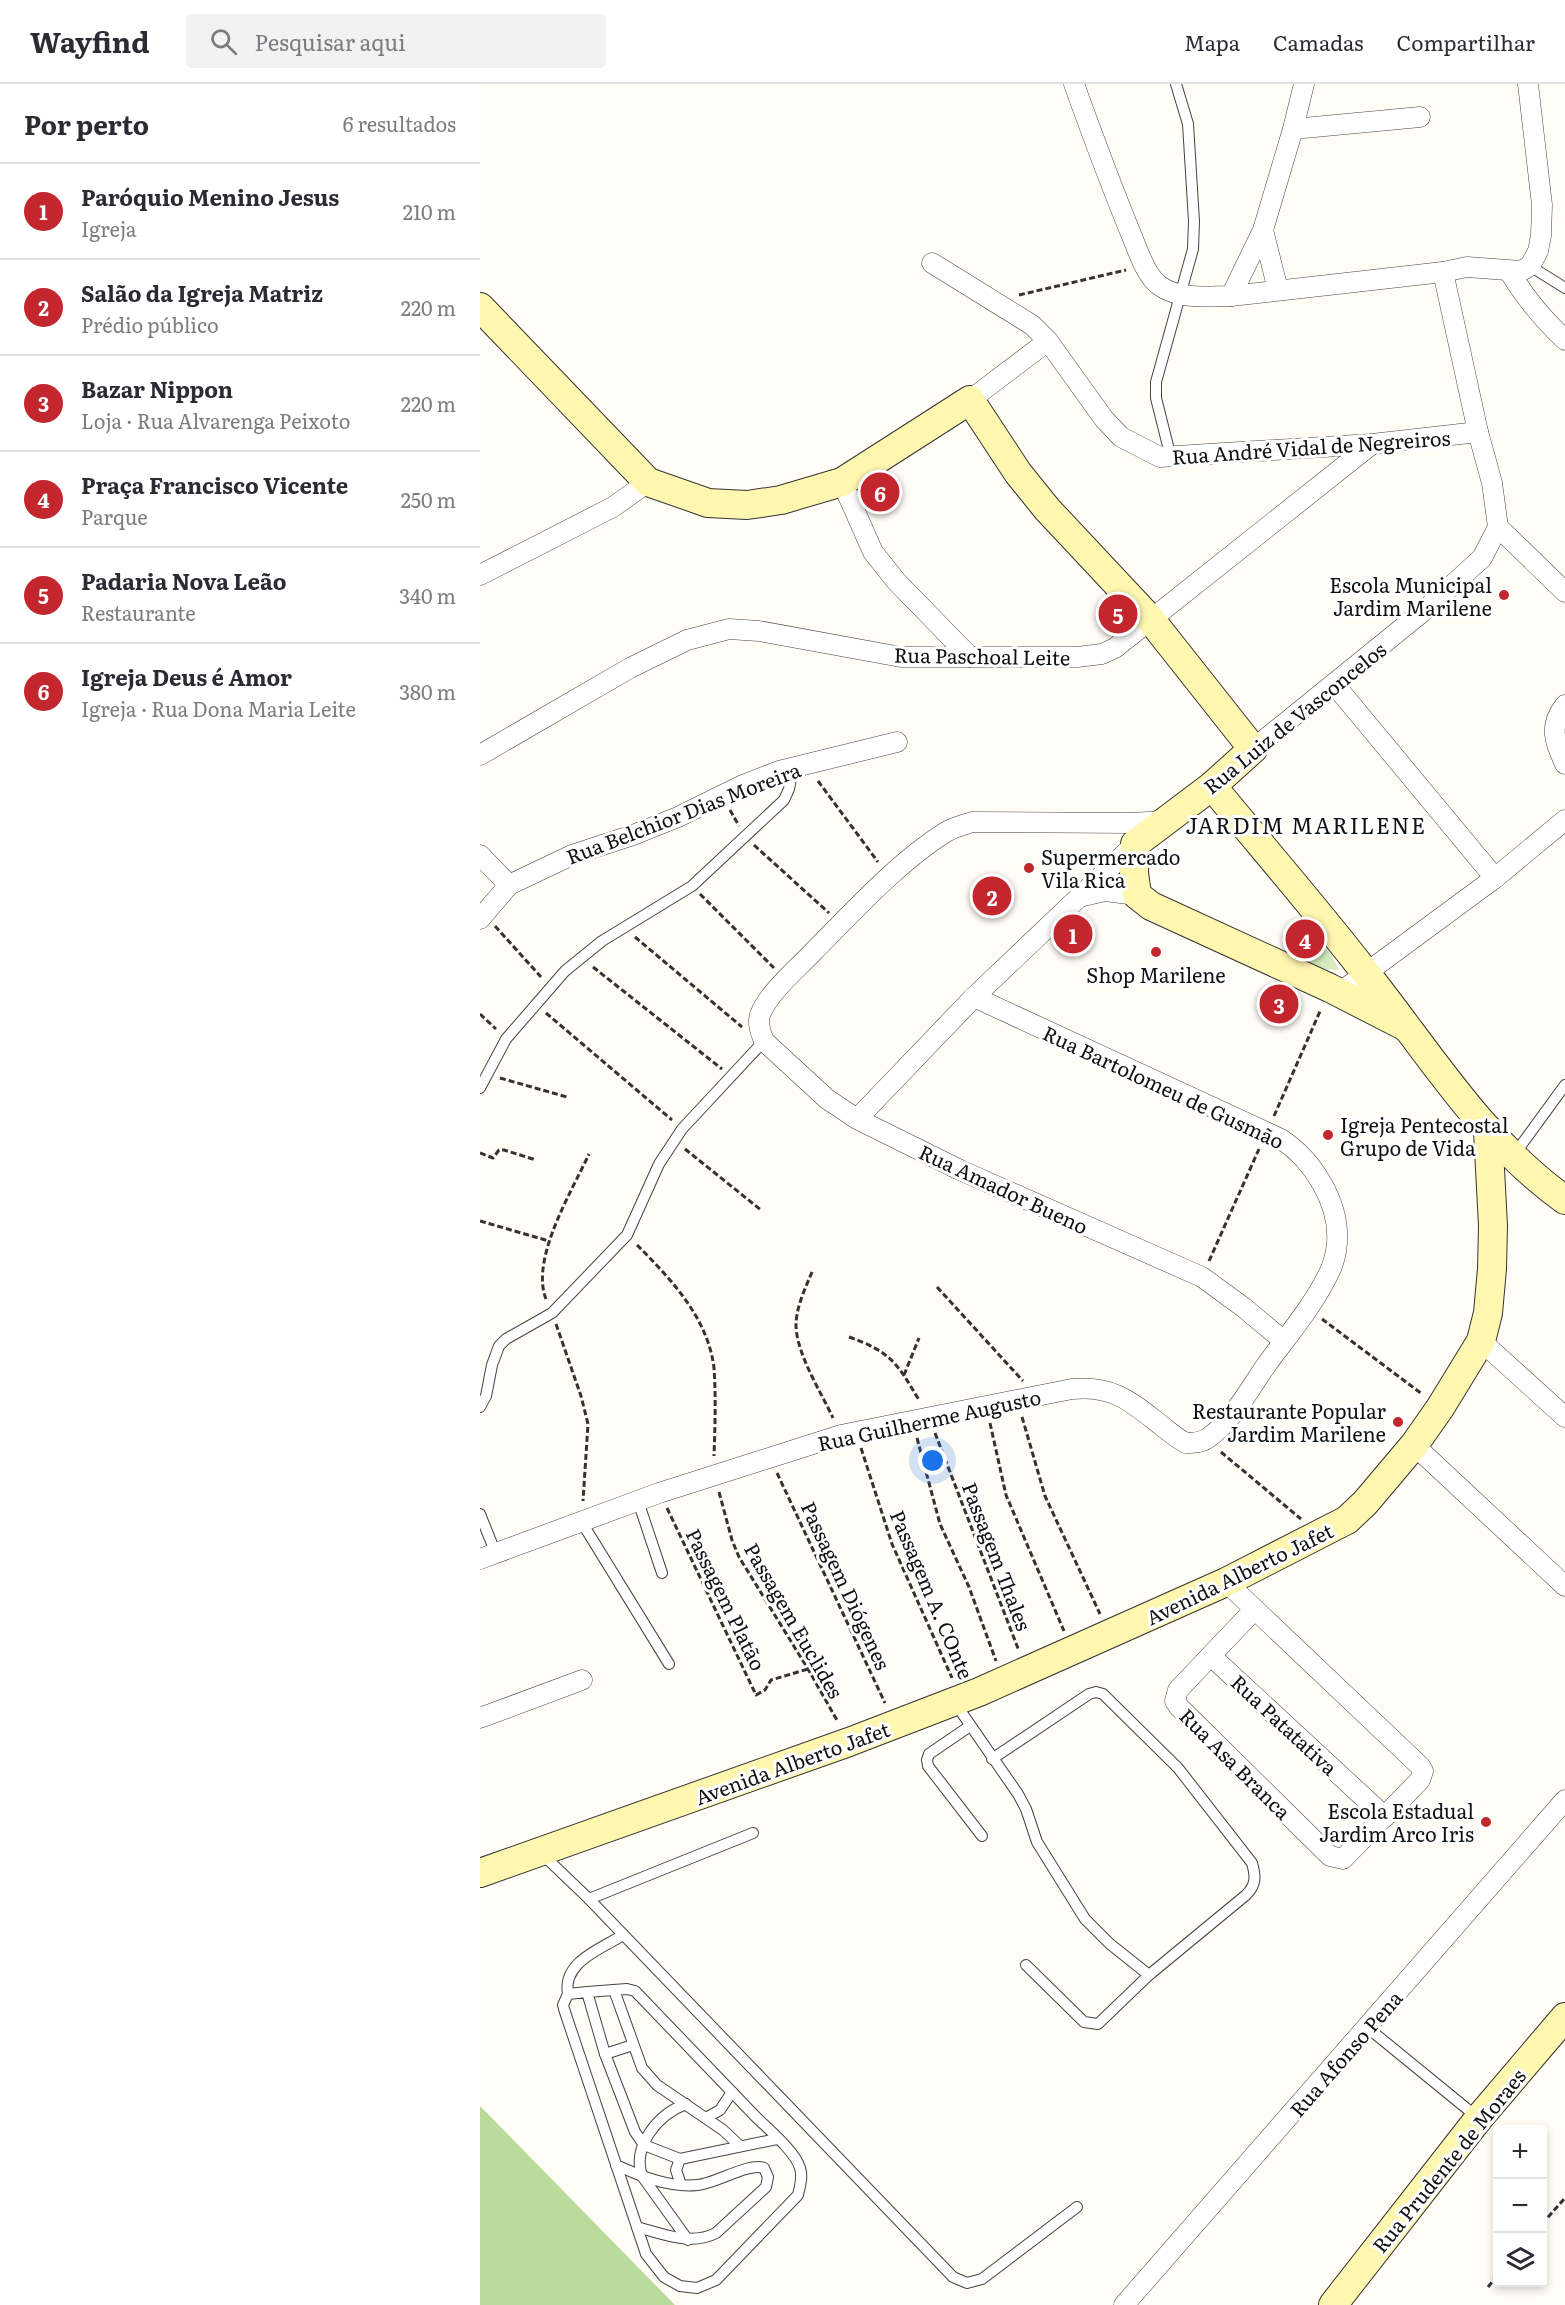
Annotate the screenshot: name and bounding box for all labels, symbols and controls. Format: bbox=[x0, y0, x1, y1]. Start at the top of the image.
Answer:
search box bbox=[186, 14, 606, 68]
text: Wayfind bbox=[30, 20, 150, 62]
icon: search bbox=[207, 25, 240, 58]
text: Pesquisar aqui bbox=[255, 25, 406, 58]
text: Mapa bbox=[1184, 26, 1240, 57]
text: Camadas bbox=[1273, 26, 1364, 57]
text: Compartilhar bbox=[1397, 26, 1535, 57]
text: Por perto bbox=[24, 104, 149, 143]
text: 6 resultados bbox=[343, 108, 456, 138]
text: Paróquio Menino Jesus bbox=[81, 180, 339, 213]
text: 1 bbox=[39, 196, 48, 226]
text: 210 m bbox=[403, 196, 456, 226]
text: Igreja bbox=[81, 213, 137, 243]
text: Salão da Igreja Matriz bbox=[81, 276, 323, 309]
text: 2 bbox=[38, 292, 49, 322]
text: 220 m bbox=[401, 292, 456, 322]
text: Prédio público bbox=[81, 309, 219, 339]
text: Bazar Nippon bbox=[81, 372, 233, 405]
text: 3 bbox=[38, 388, 49, 418]
text: 220 m bbox=[401, 388, 456, 418]
text: Loja · Rua Alvarenga Peixoto bbox=[81, 405, 350, 435]
street label: Rua André Vidal de Negreiros bbox=[1171, 421, 1451, 471]
text: Praça Francisco Vicente bbox=[81, 468, 348, 501]
pin: 6 bbox=[860, 470, 900, 514]
text: 4 bbox=[37, 484, 50, 514]
text: 250 m bbox=[401, 484, 456, 514]
text: Parque bbox=[81, 501, 148, 531]
text: Padaria Nova Leão bbox=[81, 564, 286, 597]
place label: Escola Municipal Jardim Marilene bbox=[1329, 569, 1492, 622]
text: 5 bbox=[38, 580, 49, 610]
text: 340 m bbox=[399, 580, 456, 610]
marker: Escola Municipal Jardim Marilene bbox=[1497, 588, 1511, 602]
pin: 5 bbox=[1098, 592, 1138, 636]
text: Restaurante bbox=[81, 597, 196, 627]
street label: Rua Luiz de Vasconcelos bbox=[1196, 634, 1392, 800]
street label: Rua Paschoal Leite bbox=[894, 638, 1070, 672]
text: Igreja Deus é Amor bbox=[81, 660, 292, 693]
text: 6 bbox=[38, 676, 49, 706]
text: 380 m bbox=[399, 676, 456, 706]
text: Igreja · Rua Dona Maria Leite bbox=[81, 693, 356, 723]
street label: Rua Belchior Dias Moreira bbox=[561, 753, 805, 871]
district label: JARDIM MARILENE bbox=[1185, 808, 1427, 841]
place label: Supermercado Vila Rica bbox=[1041, 841, 1181, 894]
marker: Supermercado Vila Rica bbox=[1022, 861, 1036, 875]
pin: 2 bbox=[972, 874, 1012, 918]
pin: 1 bbox=[1054, 912, 1092, 956]
pin: 4 bbox=[1286, 916, 1324, 962]
marker: Shop Marilene bbox=[1149, 945, 1163, 959]
place label: Shop Marilene bbox=[1086, 959, 1226, 989]
pin: 3 bbox=[1260, 982, 1298, 1026]
street label: Rua Bartolomeu de Gusmão bbox=[1039, 1017, 1289, 1155]
place label: Igreja Pentecostal Grupo de Vida bbox=[1340, 1109, 1509, 1162]
marker: Igreja Pentecostal Grupo de Vida bbox=[1321, 1128, 1335, 1142]
street label: Rua Amador Bueno bbox=[915, 1136, 1093, 1240]
street label: Rua Guilherme Augusto bbox=[815, 1381, 1043, 1457]
place label: Restaurante Popular Jardim Marilene bbox=[1192, 1395, 1387, 1448]
marker: Restaurante Popular Jardim Marilene bbox=[1391, 1415, 1405, 1429]
your location bbox=[918, 1446, 947, 1475]
street label: Passagem Thales bbox=[956, 1477, 1040, 1635]
street label: Passagem Diógenes bbox=[795, 1496, 899, 1674]
street label: Passagem A. COnte bbox=[884, 1505, 982, 1683]
street label: Avenida Alberto Jafet bbox=[1140, 1515, 1338, 1631]
street label: Passagem Platão bbox=[680, 1523, 774, 1675]
street label: Passagem Euclides bbox=[738, 1537, 852, 1703]
street label: Rua Patatativa bbox=[1225, 1667, 1345, 1781]
street label: Rua Asa Branca bbox=[1174, 1701, 1299, 1826]
street label: Avenida Alberto Jafet bbox=[691, 1713, 893, 1811]
place label: Escola Estadual Jardim Arco Iris bbox=[1319, 1795, 1474, 1848]
marker: Escola Estadual Jardim Arco Iris bbox=[1479, 1815, 1493, 1829]
street label: Rua Afonso Pena bbox=[1282, 1983, 1409, 2123]
street label: Rua Prudente de Moraes bbox=[1364, 2061, 1532, 2259]
map controls bbox=[1493, 2125, 1547, 2287]
button: + bbox=[1493, 2125, 1547, 2179]
button: − bbox=[1493, 2179, 1547, 2233]
button: layers bbox=[1493, 2233, 1547, 2287]

